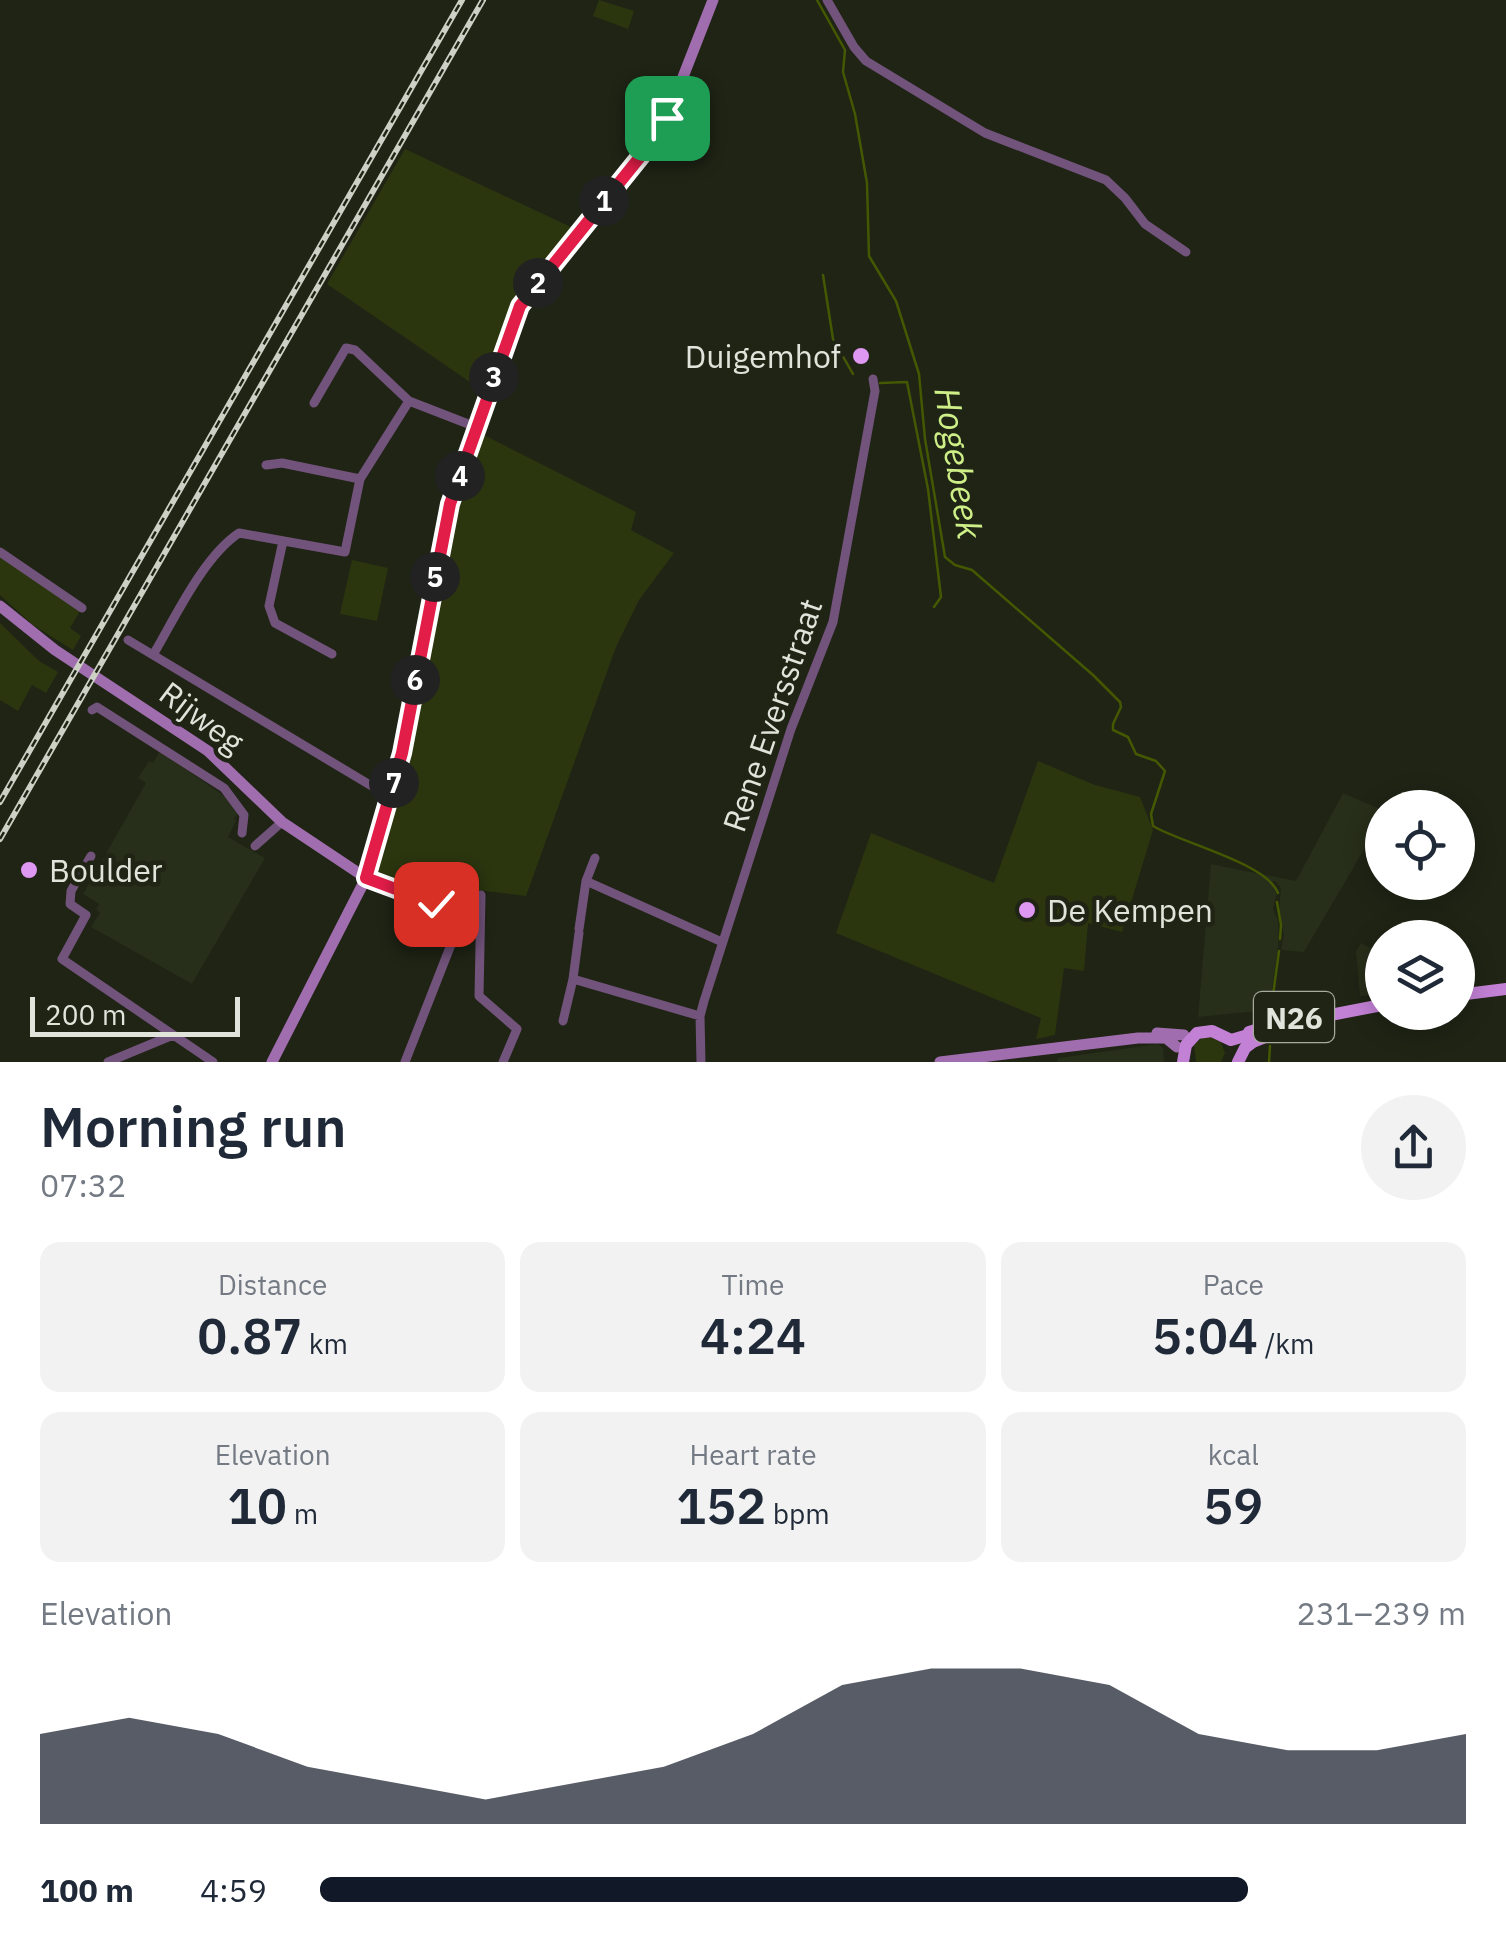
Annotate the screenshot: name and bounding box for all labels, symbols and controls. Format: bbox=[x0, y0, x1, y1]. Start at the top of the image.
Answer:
pin bbox=[625, 76, 710, 161]
icon: arrive bbox=[640, 91, 695, 146]
pin: 1 bbox=[579, 176, 629, 226]
text: 1 bbox=[596, 182, 612, 219]
pin: 2 bbox=[513, 258, 563, 308]
text: 2 bbox=[530, 264, 546, 301]
place label: Duigemhof bbox=[685, 335, 841, 377]
marker: Duigemhof bbox=[850, 345, 872, 367]
pin: 3 bbox=[469, 352, 519, 402]
text: 3 bbox=[486, 358, 502, 395]
water label: Hogebeek bbox=[924, 384, 994, 543]
pin: 4 bbox=[435, 451, 485, 501]
text: 4 bbox=[452, 457, 468, 494]
pin: 5 bbox=[410, 552, 460, 602]
text: 5 bbox=[427, 558, 443, 595]
street label: Rene Eversstraat bbox=[713, 593, 831, 837]
pin: 6 bbox=[390, 655, 440, 705]
text: 6 bbox=[407, 661, 423, 698]
street label: Rijweg bbox=[151, 672, 253, 763]
pin: 7 bbox=[369, 758, 419, 808]
text: 7 bbox=[386, 764, 402, 801]
map controls bbox=[1365, 790, 1475, 1030]
button: locate bbox=[1365, 790, 1475, 900]
place label: Boulder bbox=[49, 849, 163, 891]
marker: Boulder bbox=[18, 859, 40, 881]
pin bbox=[394, 862, 479, 947]
icon: check bbox=[409, 877, 464, 932]
place label: De Kempen bbox=[1047, 889, 1213, 931]
marker: De Kempen bbox=[1016, 899, 1038, 921]
button: layers bbox=[1365, 920, 1475, 1030]
scale bar bbox=[30, 992, 240, 1036]
road number: N26 bbox=[1254, 992, 1334, 1042]
text: 200 m bbox=[45, 996, 126, 1033]
text: Morning run bbox=[40, 1091, 347, 1162]
button: share bbox=[1361, 1095, 1466, 1200]
text: 07:32 bbox=[40, 1164, 126, 1206]
text: Distance bbox=[218, 1266, 327, 1303]
text: Time bbox=[722, 1266, 784, 1303]
text: Pace bbox=[1203, 1266, 1264, 1303]
text: 0.87 bbox=[197, 1303, 302, 1368]
text: 4:24 bbox=[700, 1303, 806, 1368]
text: 5:04 bbox=[1152, 1303, 1258, 1368]
text: km bbox=[302, 1325, 348, 1362]
text: /km bbox=[1258, 1325, 1315, 1362]
text: Elevation bbox=[215, 1436, 331, 1473]
text: Heart rate bbox=[689, 1436, 817, 1473]
text: kcal bbox=[1208, 1436, 1259, 1473]
text: 10 bbox=[227, 1473, 287, 1538]
text: 152 bbox=[676, 1473, 766, 1538]
text: 59 bbox=[1203, 1473, 1263, 1538]
text: m bbox=[287, 1495, 318, 1532]
text: bpm bbox=[766, 1495, 830, 1532]
text: Elevation bbox=[40, 1592, 173, 1634]
text: 231–239 m bbox=[1296, 1592, 1466, 1634]
text: 100 m bbox=[40, 1869, 134, 1911]
text: 4:59 bbox=[200, 1869, 267, 1911]

